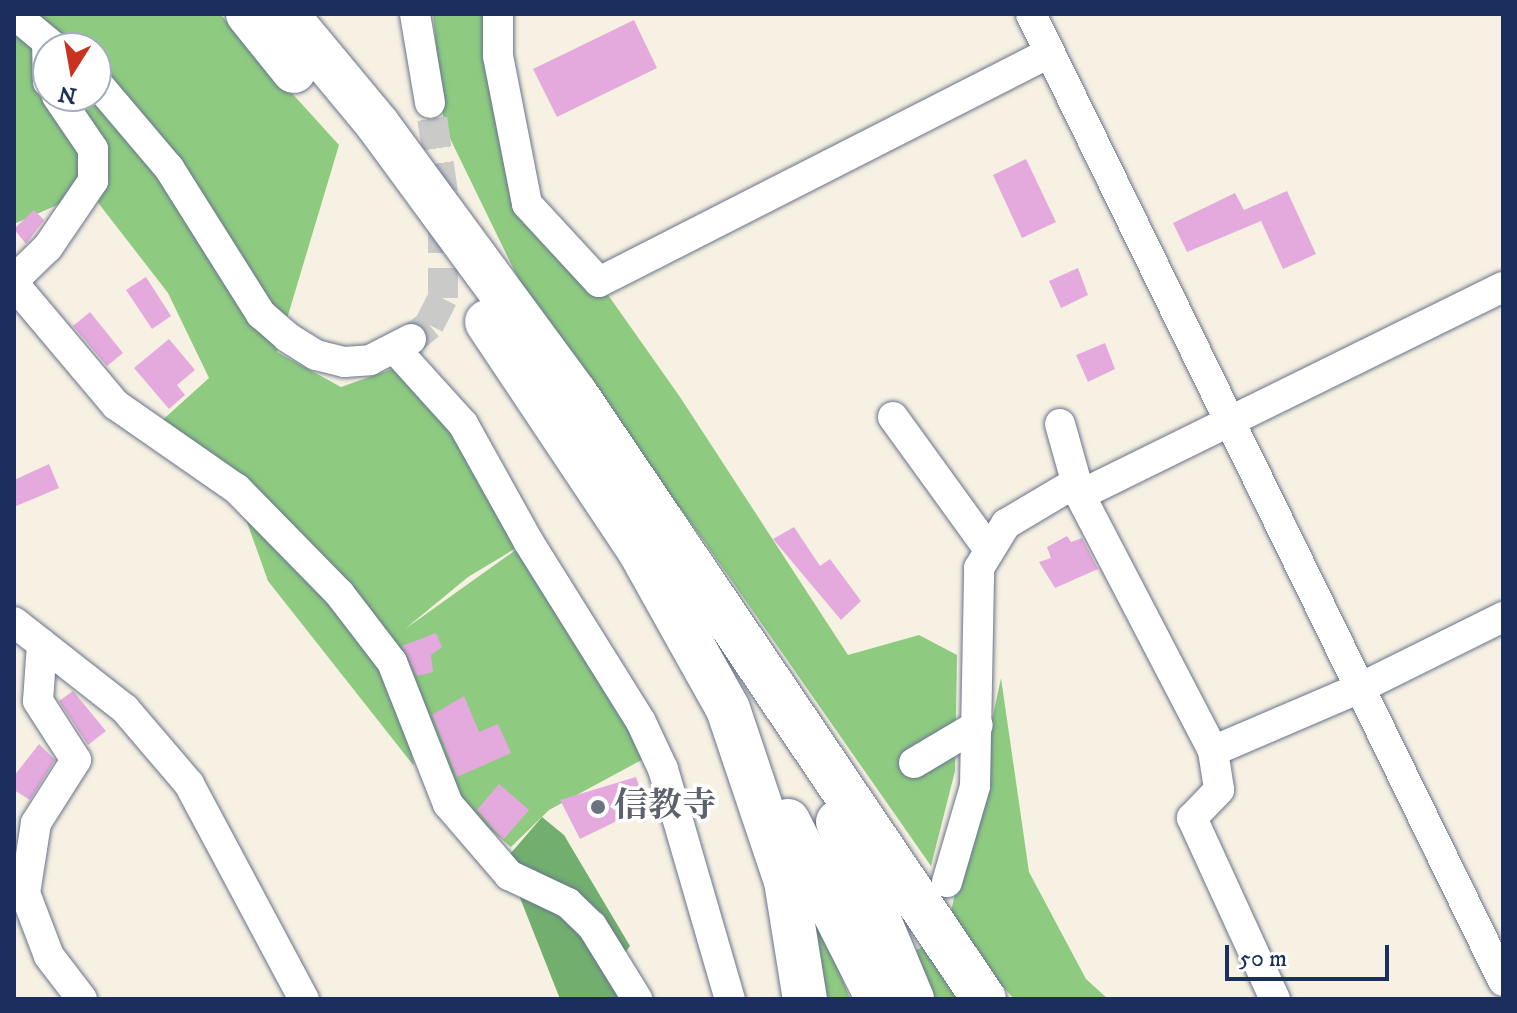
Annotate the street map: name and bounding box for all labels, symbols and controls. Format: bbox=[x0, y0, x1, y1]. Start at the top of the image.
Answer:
north arrow bbox=[32, 32, 112, 112]
text: N bbox=[56, 79, 79, 109]
place label: 信教寺 bbox=[614, 787, 716, 827]
marker: 信教寺 bbox=[589, 798, 607, 816]
scale bar bbox=[1229, 929, 1393, 979]
text: 50 m bbox=[1239, 944, 1287, 974]

